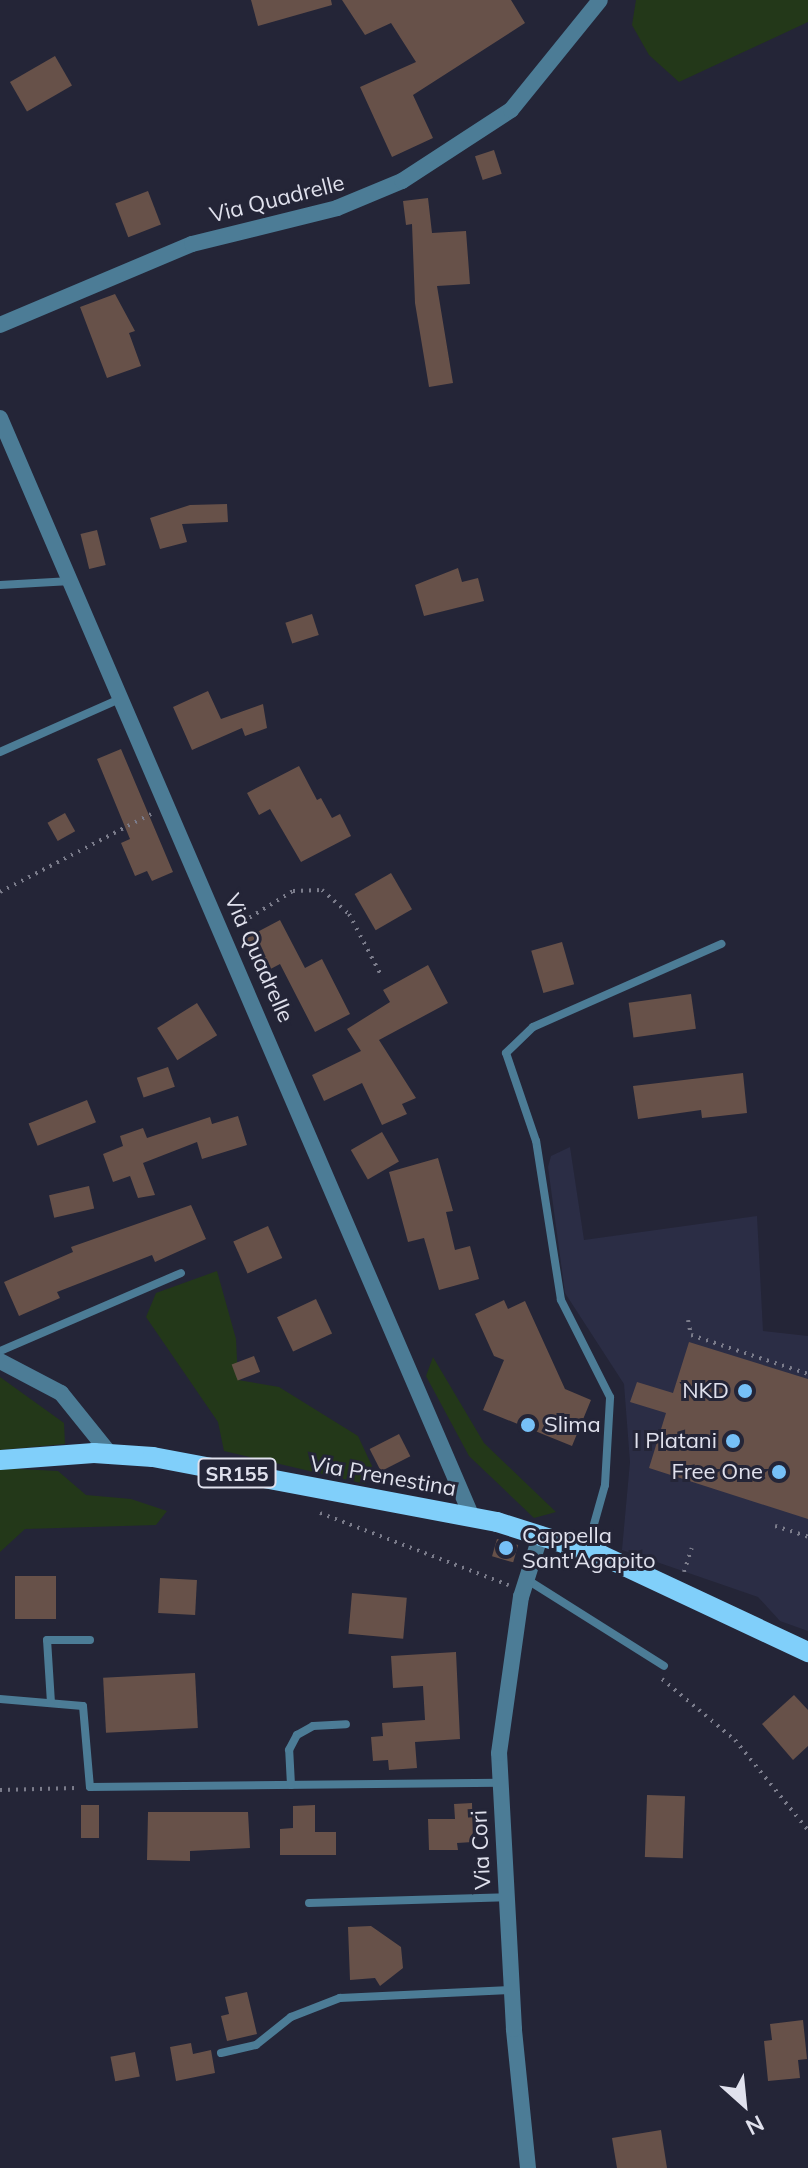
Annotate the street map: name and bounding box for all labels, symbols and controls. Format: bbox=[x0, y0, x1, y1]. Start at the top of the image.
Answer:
street label: Via Quadrelle bbox=[207, 170, 347, 228]
street label: Via Quadrelle bbox=[219, 890, 299, 1026]
place label: NKD bbox=[682, 1378, 729, 1404]
marker: NKD bbox=[736, 1382, 754, 1400]
place label: Slima bbox=[544, 1412, 601, 1438]
marker: Slima bbox=[519, 1416, 537, 1434]
place label: I Platani bbox=[634, 1428, 717, 1454]
marker: I Platani bbox=[724, 1432, 742, 1450]
street label: Via Prenestina bbox=[308, 1450, 458, 1502]
road number: SR155 bbox=[197, 1457, 277, 1489]
place label: Free One bbox=[671, 1459, 763, 1485]
marker: Free One bbox=[770, 1463, 788, 1481]
place label: Cappella Sant'Agapito bbox=[522, 1522, 655, 1574]
marker: Cappella Sant'Agapito bbox=[497, 1539, 515, 1557]
street label: Via Cori bbox=[466, 1810, 496, 1890]
north arrow bbox=[704, 2064, 784, 2144]
text: N bbox=[741, 2109, 769, 2142]

